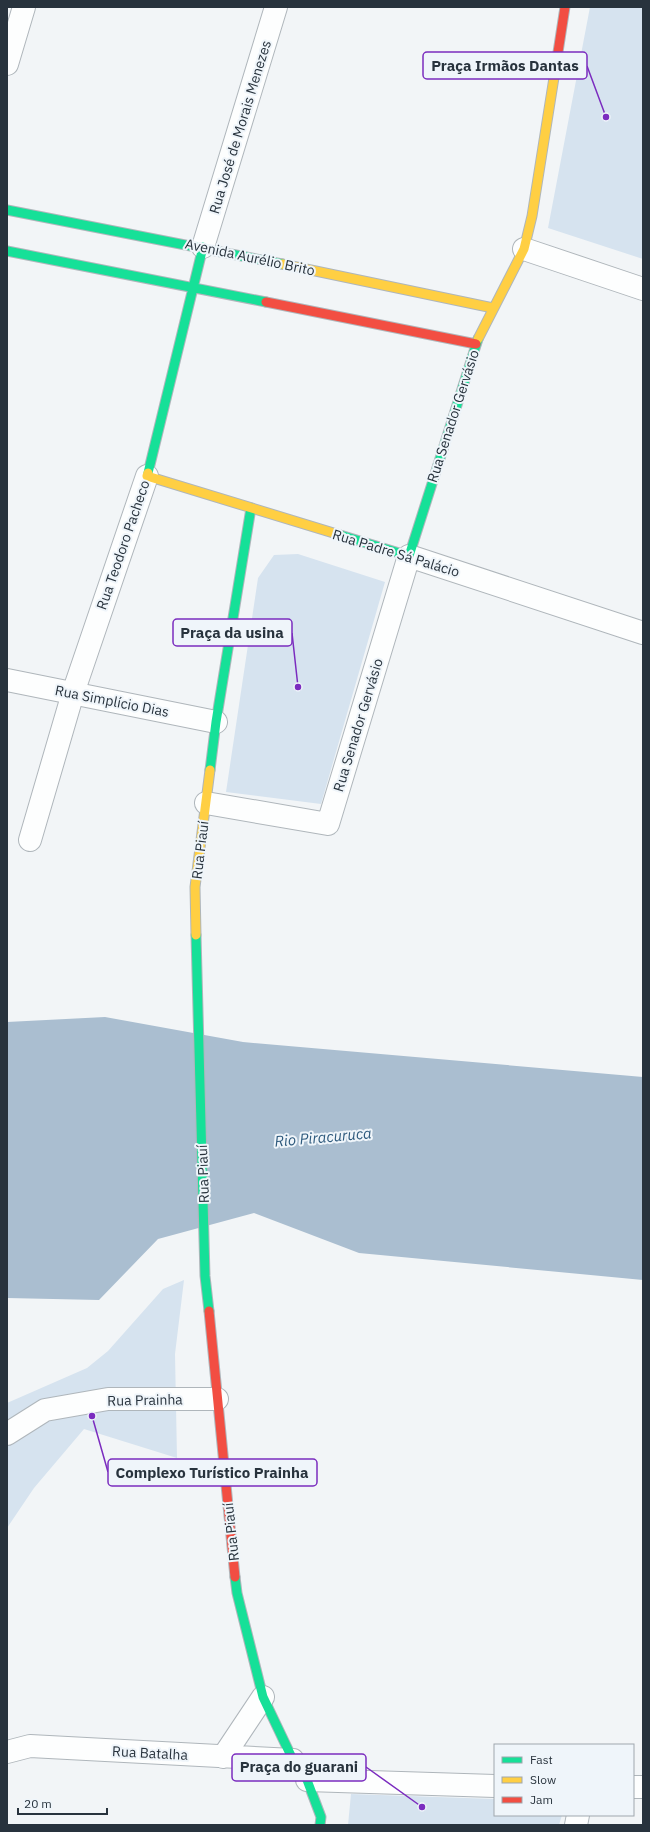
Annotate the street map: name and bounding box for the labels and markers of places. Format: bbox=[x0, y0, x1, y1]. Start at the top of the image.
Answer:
callout: Praça Irmãos Dantas bbox=[423, 52, 587, 79]
callout: Praça da usina bbox=[173, 619, 292, 646]
callout: Complexo Turístico Prainha bbox=[108, 1459, 317, 1486]
callout: Praça do guarani bbox=[232, 1754, 366, 1781]

